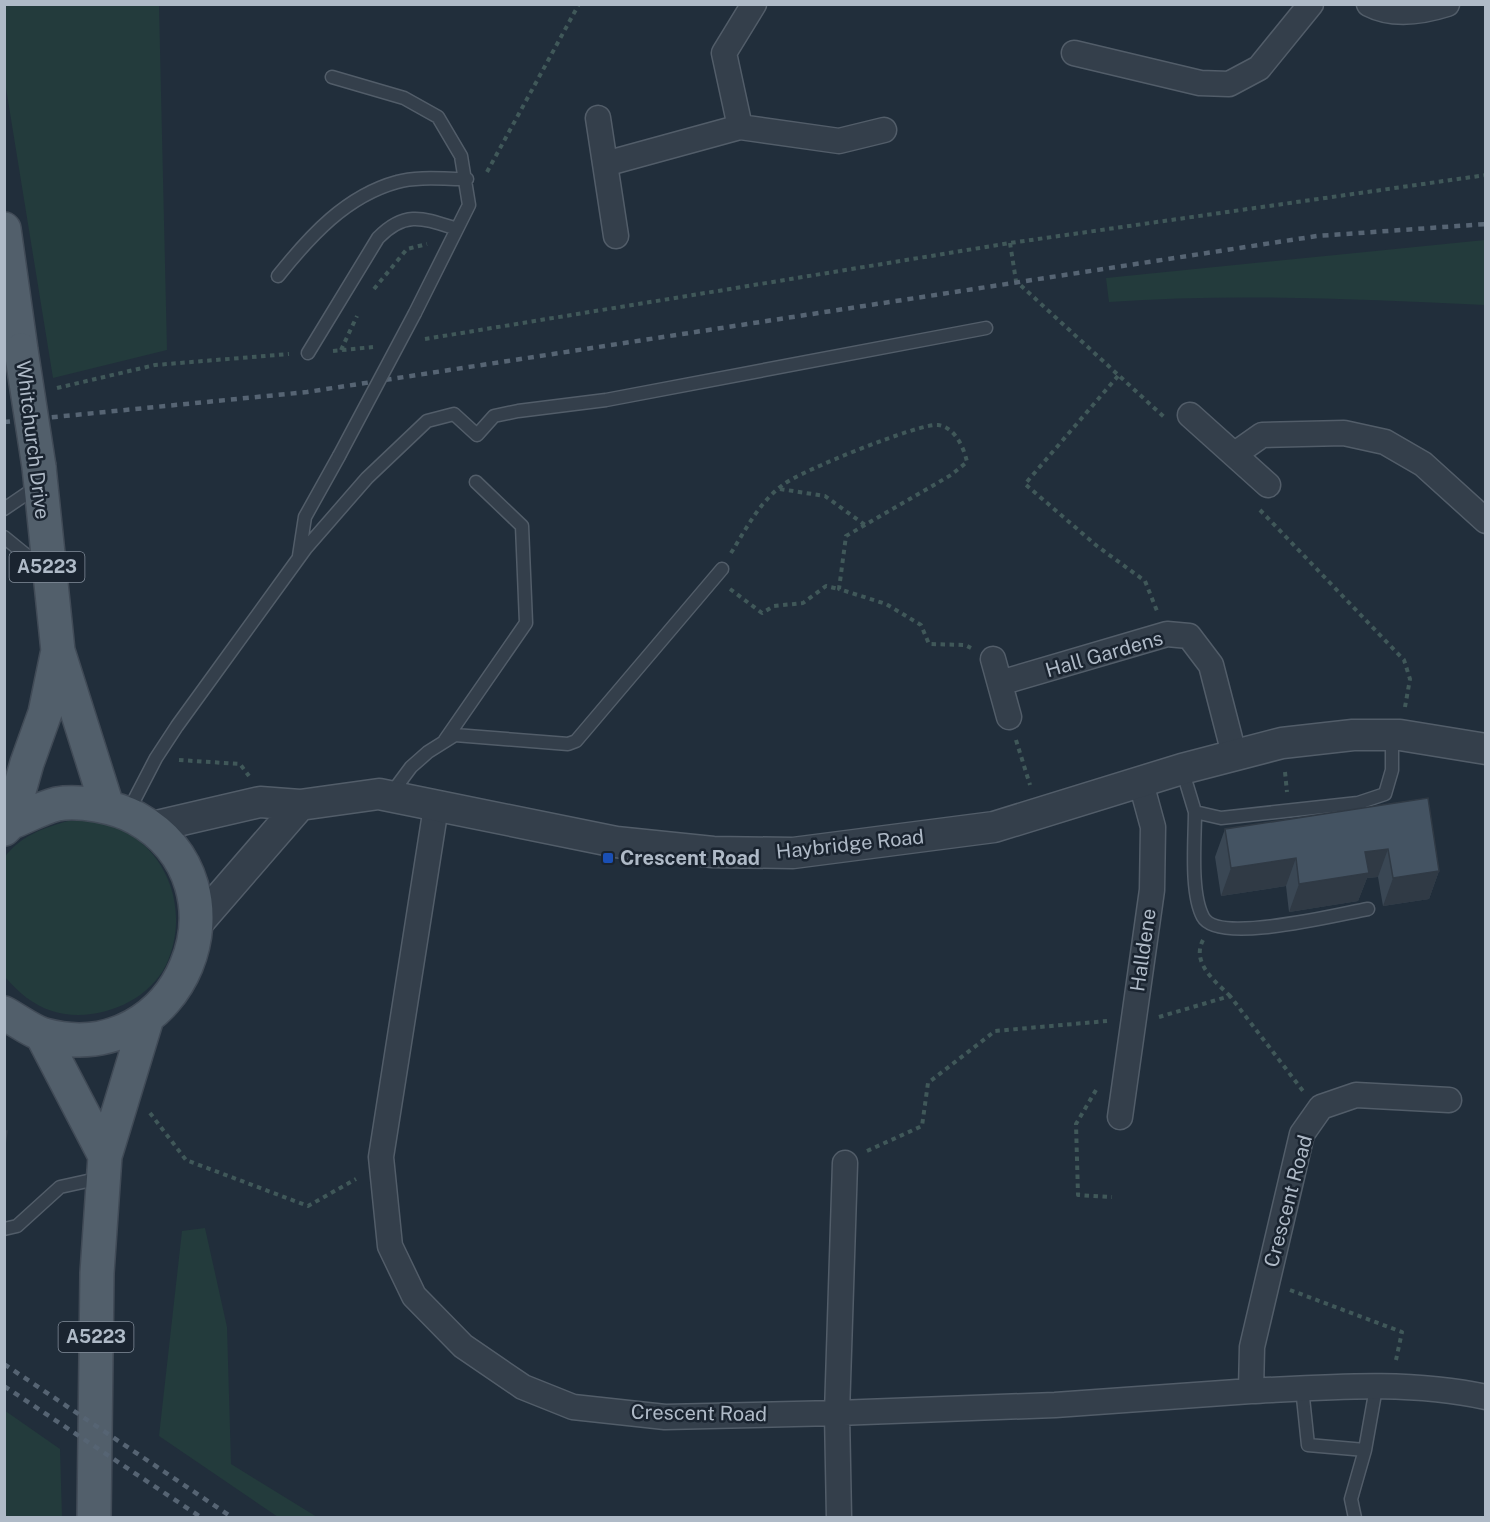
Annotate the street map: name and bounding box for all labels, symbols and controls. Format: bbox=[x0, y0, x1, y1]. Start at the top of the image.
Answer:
street label: Whitchurch Drive bbox=[11, 359, 55, 521]
road number: A5223 bbox=[9, 552, 84, 582]
street label: Hall Gardens bbox=[1042, 626, 1166, 682]
street label: Haybridge Road bbox=[775, 824, 925, 864]
place label: Crescent Road bbox=[620, 846, 760, 870]
marker: Crescent Road bbox=[601, 851, 615, 865]
street label: Halldene bbox=[1125, 907, 1161, 993]
street label: Crescent Road bbox=[1259, 1132, 1317, 1270]
road number: A5223 bbox=[58, 1322, 134, 1352]
street label: Crescent Road bbox=[631, 1400, 767, 1426]

